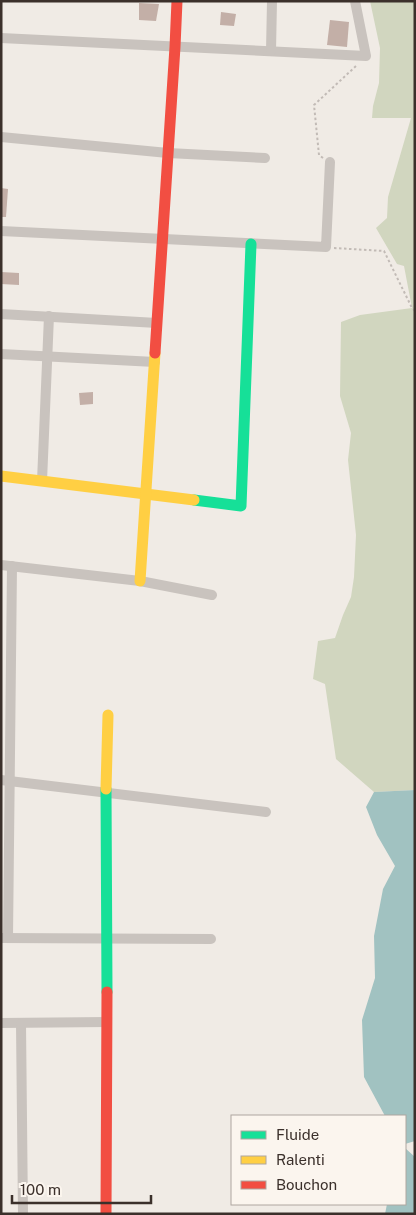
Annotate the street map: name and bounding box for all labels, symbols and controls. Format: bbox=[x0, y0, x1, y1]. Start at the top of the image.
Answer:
legend bbox=[231, 1115, 406, 1205]
text: Fluide bbox=[276, 1126, 319, 1143]
text: Ralenti bbox=[276, 1151, 325, 1168]
scale bar bbox=[12, 1172, 151, 1204]
text: Bouchon bbox=[276, 1176, 337, 1193]
text: 100 m bbox=[20, 1181, 61, 1198]

